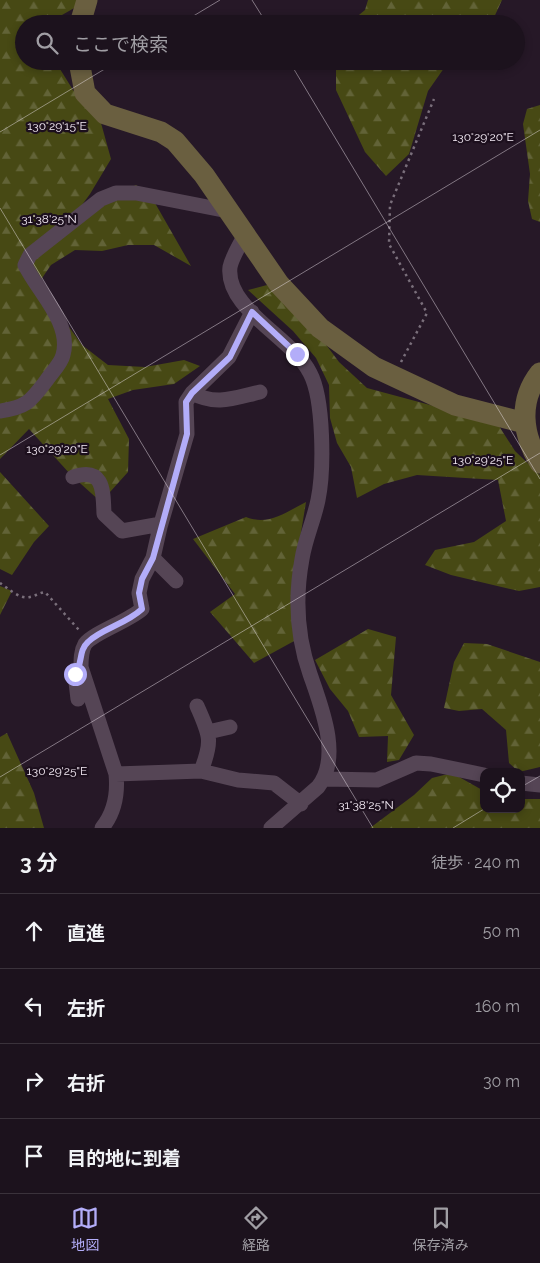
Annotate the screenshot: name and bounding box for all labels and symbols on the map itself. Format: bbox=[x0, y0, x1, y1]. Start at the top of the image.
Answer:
text: 130°29'15"E bbox=[27, 119, 87, 133]
text: 130°29'20"E bbox=[452, 130, 514, 144]
text: 31°38'25"N bbox=[21, 212, 77, 226]
route end bbox=[286, 343, 309, 366]
text: 130°29'20"E bbox=[26, 442, 88, 456]
text: 130°29'25"E bbox=[453, 453, 513, 467]
route start bbox=[64, 663, 87, 686]
text: 130°29'25"E bbox=[27, 764, 87, 778]
text: 31°38'25"N bbox=[338, 798, 394, 812]

